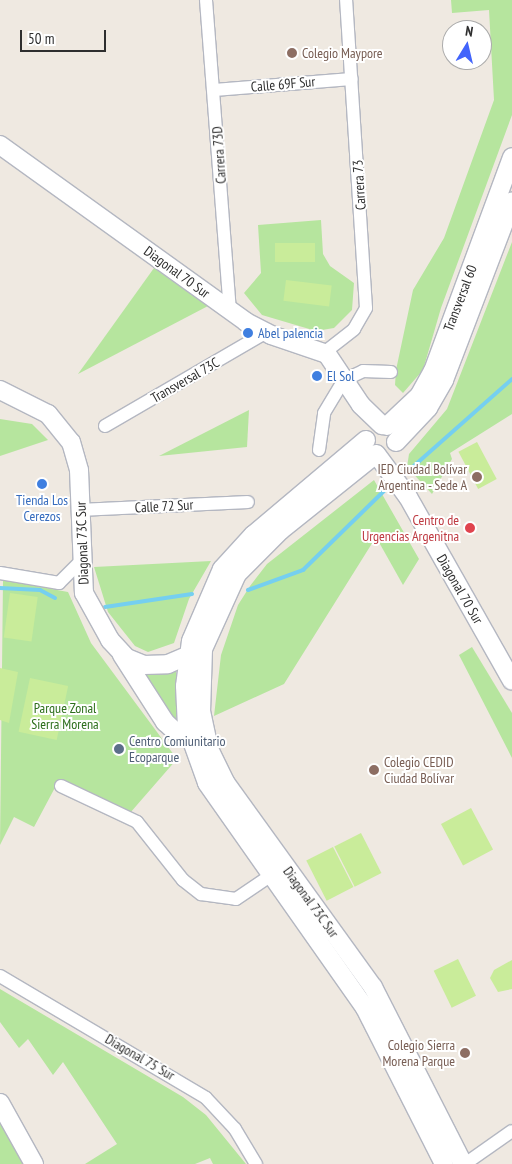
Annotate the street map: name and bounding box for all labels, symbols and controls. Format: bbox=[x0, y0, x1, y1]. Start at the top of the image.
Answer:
scale bar bbox=[22, 20, 109, 52]
north arrow bbox=[442, 20, 492, 70]
text: N bbox=[464, 22, 474, 41]
text: 50 m bbox=[28, 29, 54, 48]
place label: Colegio Maypore bbox=[302, 45, 383, 61]
marker: Colegio Maypore bbox=[286, 47, 298, 59]
street label: Calle 69F Sur bbox=[250, 73, 316, 95]
street label: Carrera 73D bbox=[209, 126, 229, 184]
street label: Carrera 73 bbox=[349, 159, 369, 211]
street label: Diagonal 70 Sur bbox=[141, 242, 213, 302]
street label: Transversal 60 bbox=[440, 263, 480, 333]
place label: Abel palencia bbox=[258, 325, 323, 341]
marker: Abel palencia bbox=[242, 327, 254, 339]
street label: Transversal 73C bbox=[148, 354, 222, 406]
place label: El Sol bbox=[327, 368, 355, 384]
marker: El Sol bbox=[311, 370, 323, 382]
place label: IED Ciudad Bolívar Argentina - Sede A bbox=[377, 461, 467, 494]
marker: IED Ciudad Bolívar Argentina - Sede A bbox=[471, 471, 483, 483]
marker: Tienda Los Cerezos bbox=[36, 478, 48, 490]
place label: Tienda Los Cerezos bbox=[16, 492, 68, 524]
street label: Calle 72 Sur bbox=[134, 496, 194, 516]
street label: Diagonal 73C Sur bbox=[72, 501, 92, 585]
place label: Centro de Urgencias Argenitna bbox=[362, 512, 459, 544]
marker: Centro de Urgencias Argenitna bbox=[463, 521, 477, 535]
street label: Diagonal 70 Sur bbox=[433, 551, 487, 627]
park label: Parque Zonal Sierra Morena bbox=[31, 700, 99, 732]
place label: Centro Comiunitario Ecoparque bbox=[129, 733, 226, 766]
marker: Centro Comiunitario Ecoparque bbox=[113, 743, 125, 755]
place label: Colegio CEDID Ciudad Bolívar bbox=[384, 754, 454, 786]
marker: Colegio CEDID Ciudad Bolívar bbox=[368, 764, 380, 776]
street label: Diagonal 73C Sur bbox=[280, 863, 342, 941]
street label: Diagonal 75 Sur bbox=[102, 1030, 178, 1084]
place label: Colegio Sierra Morena Parque bbox=[382, 1037, 455, 1070]
marker: Colegio Sierra Morena Parque bbox=[459, 1047, 471, 1059]

